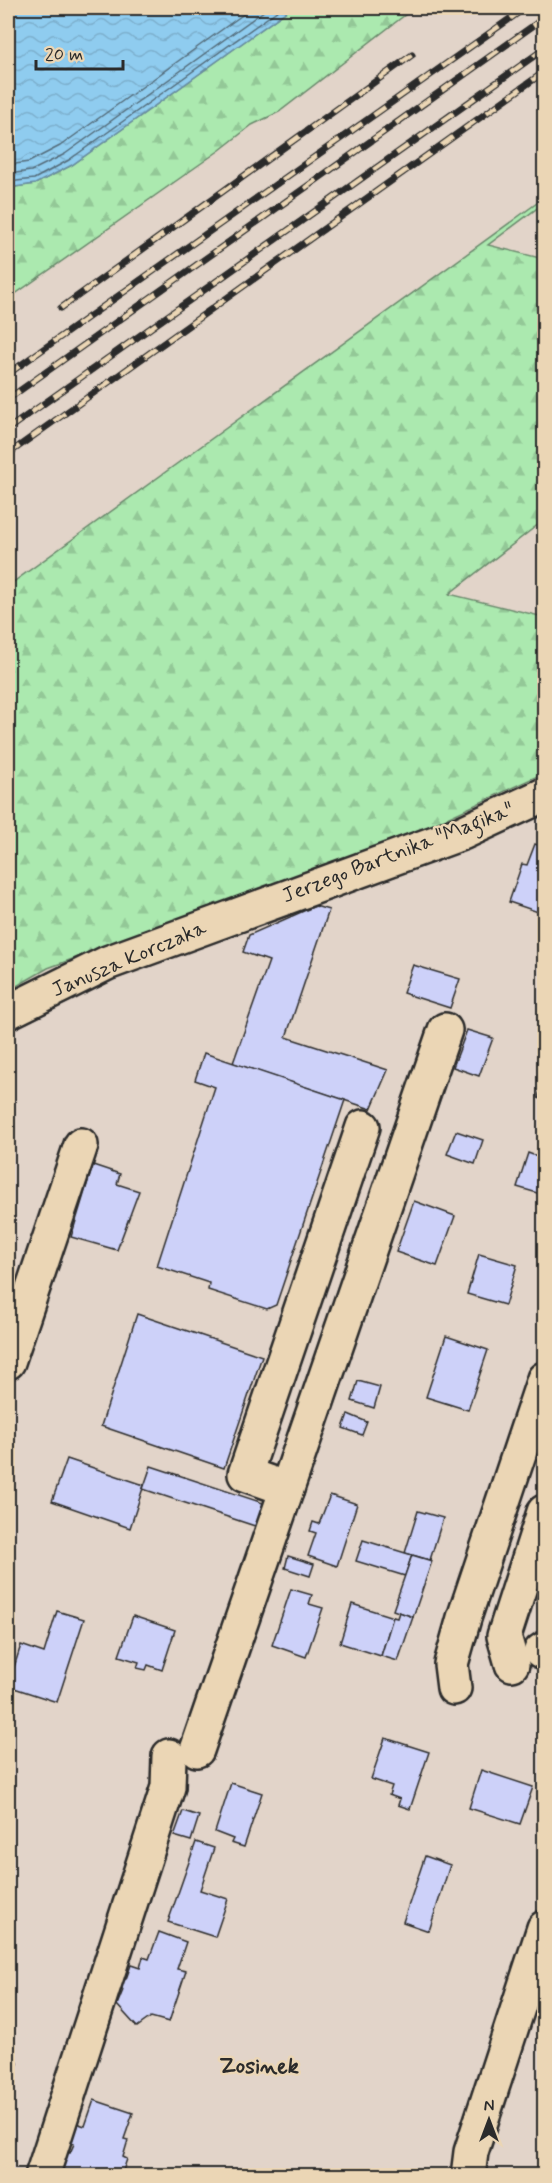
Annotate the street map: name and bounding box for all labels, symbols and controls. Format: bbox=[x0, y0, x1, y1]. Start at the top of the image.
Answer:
scale bar bbox=[36, 33, 123, 71]
text: 20 m bbox=[45, 43, 83, 67]
street label: Jerzego Bartnika "Magika" bbox=[278, 796, 519, 912]
street label: Janusza Korczaka bbox=[48, 914, 211, 1004]
district label: Zosinek bbox=[219, 2053, 299, 2081]
north arrow bbox=[459, 2090, 519, 2150]
text: N bbox=[484, 2096, 494, 2117]

